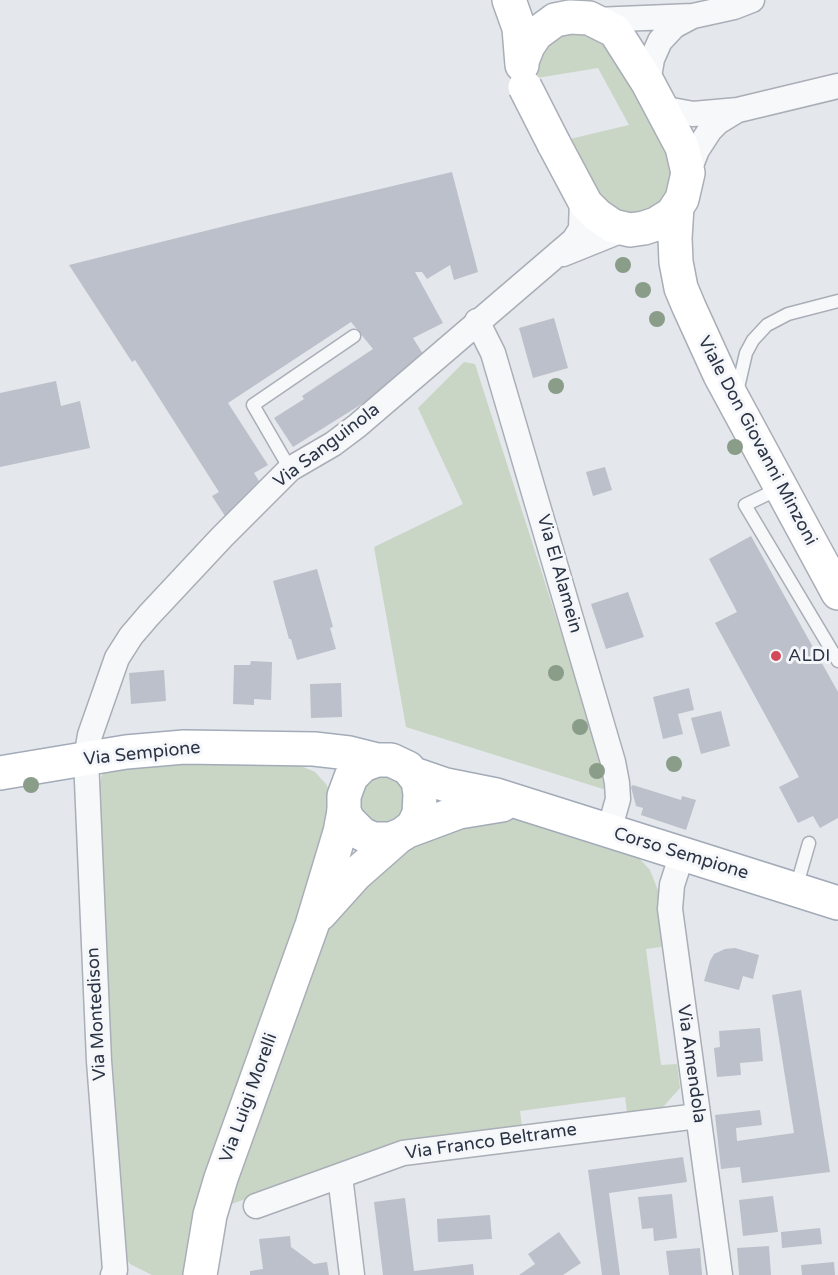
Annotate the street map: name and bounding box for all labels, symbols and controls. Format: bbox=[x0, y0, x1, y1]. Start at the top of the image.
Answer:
street label: Viale Don Giovanni Minzoni bbox=[693, 333, 821, 549]
street label: Via Sanguinola bbox=[270, 399, 384, 493]
street label: Via El Alamein bbox=[532, 512, 586, 636]
place label: ALDI bbox=[788, 645, 830, 667]
marker: ALDI bbox=[769, 649, 783, 663]
street label: Via Sempione bbox=[83, 737, 201, 771]
street label: Corso Sempione bbox=[611, 823, 751, 885]
street label: Via Montedison bbox=[83, 947, 111, 1081]
street label: Via Amendola bbox=[672, 1003, 710, 1125]
street label: Via Luigi Morelli bbox=[216, 1030, 282, 1166]
street label: Via Franco Beltrame bbox=[404, 1119, 578, 1165]

